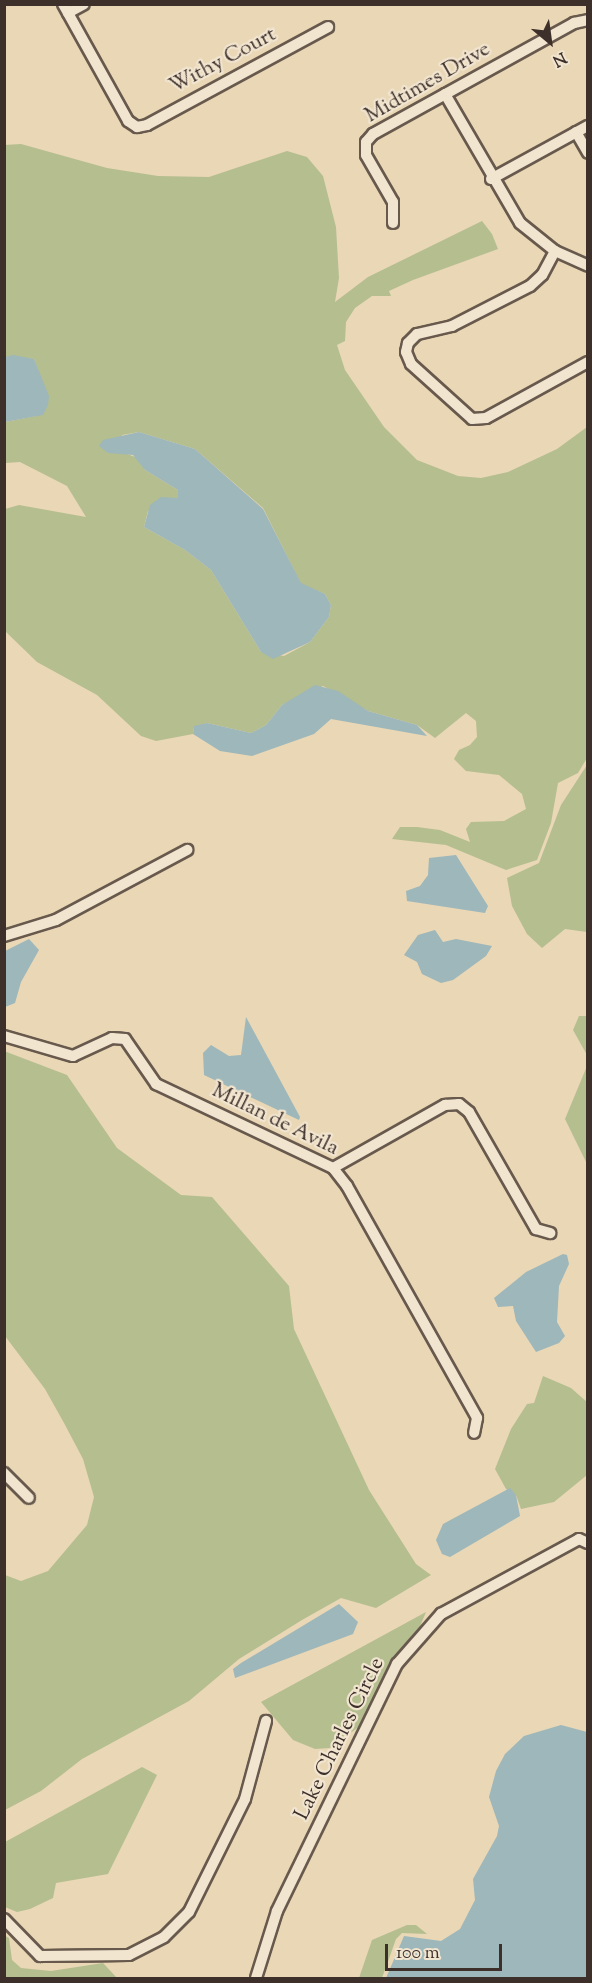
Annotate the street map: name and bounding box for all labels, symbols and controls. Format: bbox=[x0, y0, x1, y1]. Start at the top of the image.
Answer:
north arrow bbox=[520, 12, 580, 72]
street label: Withy Court bbox=[165, 22, 281, 100]
street label: Midtimes Drive bbox=[361, 37, 495, 129]
text: N bbox=[548, 45, 570, 71]
street label: Millan de Avila bbox=[208, 1078, 342, 1162]
street label: Lake Charles Circle bbox=[290, 1654, 390, 1824]
scale bar bbox=[388, 1932, 505, 1970]
text: 100 m bbox=[396, 1941, 440, 1967]

